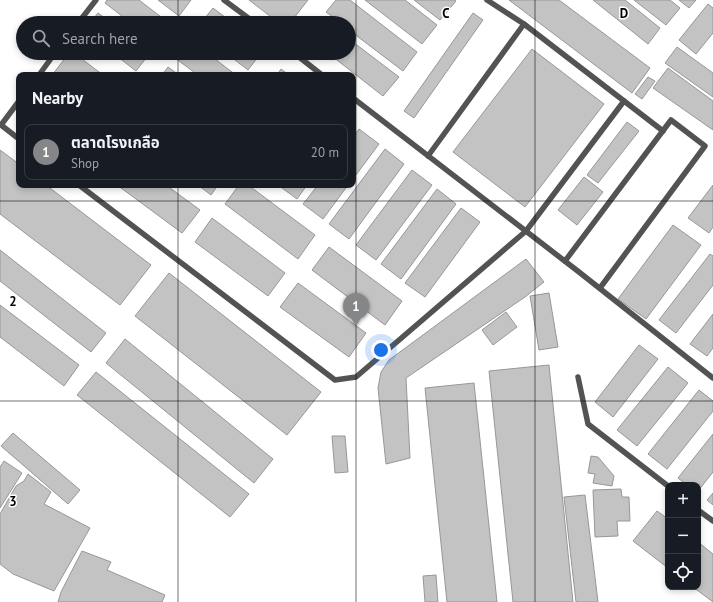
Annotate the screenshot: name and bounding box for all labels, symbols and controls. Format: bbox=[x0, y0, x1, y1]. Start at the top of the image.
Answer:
text: C bbox=[442, 5, 450, 22]
text: D bbox=[620, 5, 628, 22]
search box bbox=[16, 16, 356, 60]
icon: search bbox=[30, 27, 52, 49]
text: Search here bbox=[62, 29, 138, 48]
text: Nearby bbox=[32, 87, 83, 109]
text: ตลาดโรงเกลือ bbox=[71, 133, 160, 152]
text: 1 bbox=[42, 144, 50, 161]
text: 20 m bbox=[311, 144, 339, 161]
text: Shop bbox=[71, 155, 99, 172]
text: 2 bbox=[9, 293, 17, 310]
pin: 1 bbox=[343, 293, 369, 326]
your location bbox=[371, 340, 391, 360]
map controls bbox=[665, 482, 701, 590]
button: + bbox=[665, 482, 701, 518]
text: 3 bbox=[9, 493, 17, 510]
button: − bbox=[665, 518, 701, 554]
button: locate bbox=[665, 554, 701, 590]

